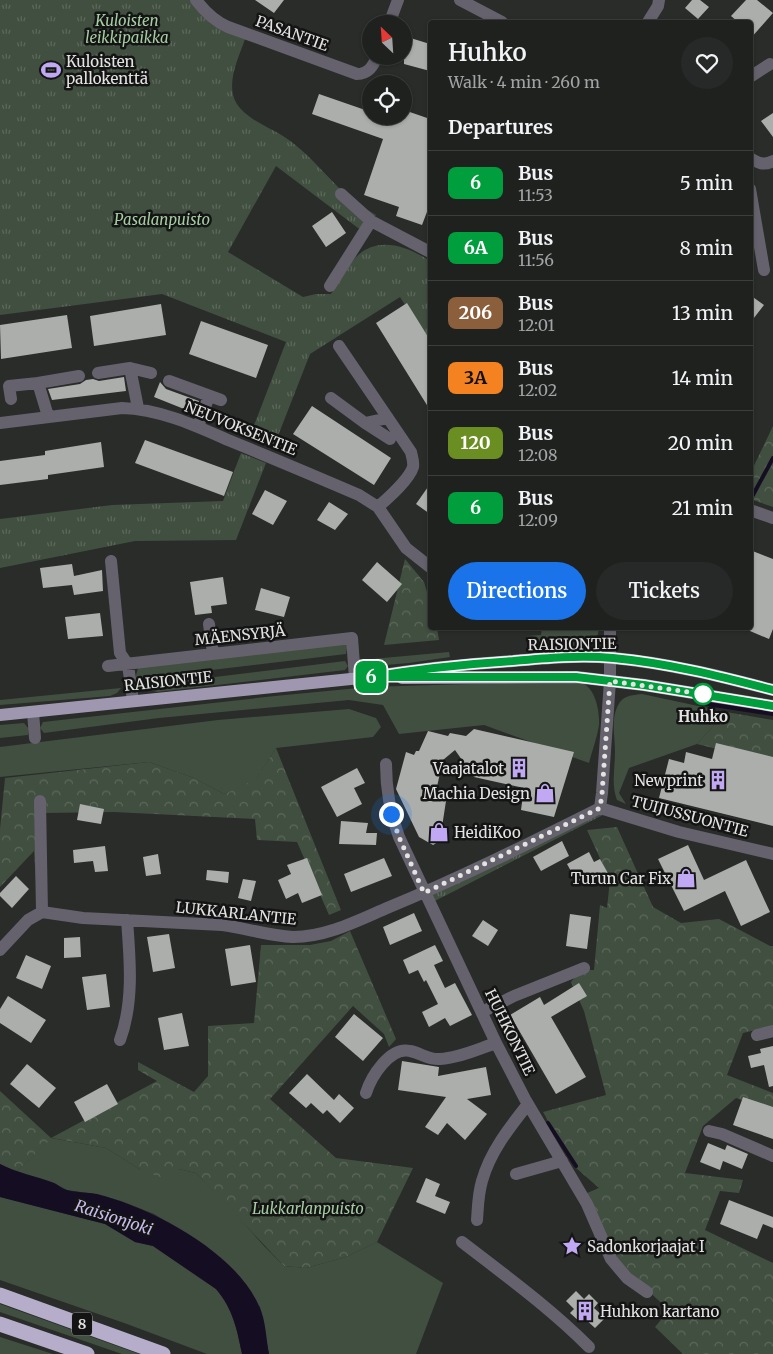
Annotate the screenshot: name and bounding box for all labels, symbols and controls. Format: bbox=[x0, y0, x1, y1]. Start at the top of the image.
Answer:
park label: Kuloisten leikkipaikka bbox=[85, 11, 169, 47]
street label: PASANTIE bbox=[253, 11, 331, 55]
north arrow bbox=[362, 15, 412, 65]
map controls bbox=[362, 15, 412, 125]
text: Huhko bbox=[448, 37, 527, 68]
button: heart bbox=[681, 37, 733, 89]
place label: Kuloisten pallokenttä bbox=[66, 52, 148, 88]
sports icon: Kuloisten pallokenttä bbox=[40, 59, 62, 81]
text: Walk · 4 min · 260 m bbox=[448, 72, 600, 92]
button: locate bbox=[362, 75, 412, 125]
text: Departures bbox=[448, 115, 553, 139]
text: Bus bbox=[518, 161, 553, 185]
text: 6 bbox=[470, 171, 481, 194]
text: 5 min bbox=[680, 171, 733, 195]
text: 11:53 bbox=[518, 185, 553, 205]
park label: Pasalanpuisto bbox=[114, 210, 210, 229]
text: Bus bbox=[518, 226, 553, 250]
text: 6A bbox=[464, 236, 487, 259]
text: 8 min bbox=[680, 236, 733, 260]
text: 11:56 bbox=[518, 250, 554, 270]
text: Bus bbox=[518, 291, 553, 315]
text: 206 bbox=[459, 301, 492, 324]
text: 13 min bbox=[672, 301, 733, 325]
text: 12:01 bbox=[518, 315, 555, 335]
text: Bus bbox=[518, 356, 553, 380]
text: 3A bbox=[464, 366, 487, 389]
text: 14 min bbox=[672, 366, 733, 390]
text: 12:02 bbox=[518, 380, 557, 400]
street label: NEUVOKSENTIE bbox=[182, 397, 300, 459]
text: Bus bbox=[518, 421, 553, 445]
text: 120 bbox=[460, 431, 491, 454]
text: 20 min bbox=[668, 431, 733, 455]
text: 12:08 bbox=[518, 445, 558, 465]
text: Bus bbox=[518, 486, 553, 510]
text: 6 bbox=[470, 496, 481, 519]
text: 21 min bbox=[672, 496, 733, 520]
text: 12:09 bbox=[518, 510, 558, 530]
button: Directions bbox=[448, 562, 586, 620]
button: Tickets bbox=[596, 562, 733, 620]
street label: MÄENSYRJÄ bbox=[194, 621, 287, 649]
street label: RAISIONTIE bbox=[527, 634, 617, 654]
line badge: 6 bbox=[355, 661, 387, 693]
text: 6 bbox=[365, 665, 377, 688]
street label: RAISIONTIE bbox=[123, 667, 214, 695]
marker: Huhko bbox=[692, 683, 714, 705]
place label: Huhko bbox=[678, 707, 728, 726]
building icon: Vaajatalot bbox=[508, 757, 530, 779]
place label: Vaajatalot bbox=[432, 759, 504, 778]
building icon: Newprint bbox=[707, 769, 729, 791]
place label: Newprint bbox=[634, 771, 703, 790]
shop icon: Machia Design bbox=[534, 782, 556, 804]
place label: Machia Design bbox=[423, 784, 530, 803]
street label: TUIJUSSUONTIE bbox=[629, 791, 751, 841]
your location bbox=[379, 802, 404, 827]
shop icon: HeidiKoo bbox=[428, 821, 450, 843]
place label: HeidiKoo bbox=[454, 823, 521, 842]
shop icon: Turun Car Fix bbox=[675, 867, 697, 889]
place label: Turun Car Fix bbox=[571, 869, 671, 888]
street label: LUKKARLANTIE bbox=[175, 897, 298, 929]
street label: HUHKONTIE bbox=[481, 986, 539, 1079]
water label: Raisionjoki bbox=[73, 1195, 156, 1239]
park label: Lukkarlanpuisto bbox=[252, 1199, 364, 1218]
place icon: Sadonkorjaajat I bbox=[561, 1235, 583, 1257]
place label: Sadonkorjaajat I bbox=[587, 1237, 705, 1256]
building icon: Huhkon kartano bbox=[574, 1300, 596, 1322]
place label: Huhkon kartano bbox=[600, 1302, 719, 1321]
road number: 8 bbox=[72, 1312, 92, 1336]

